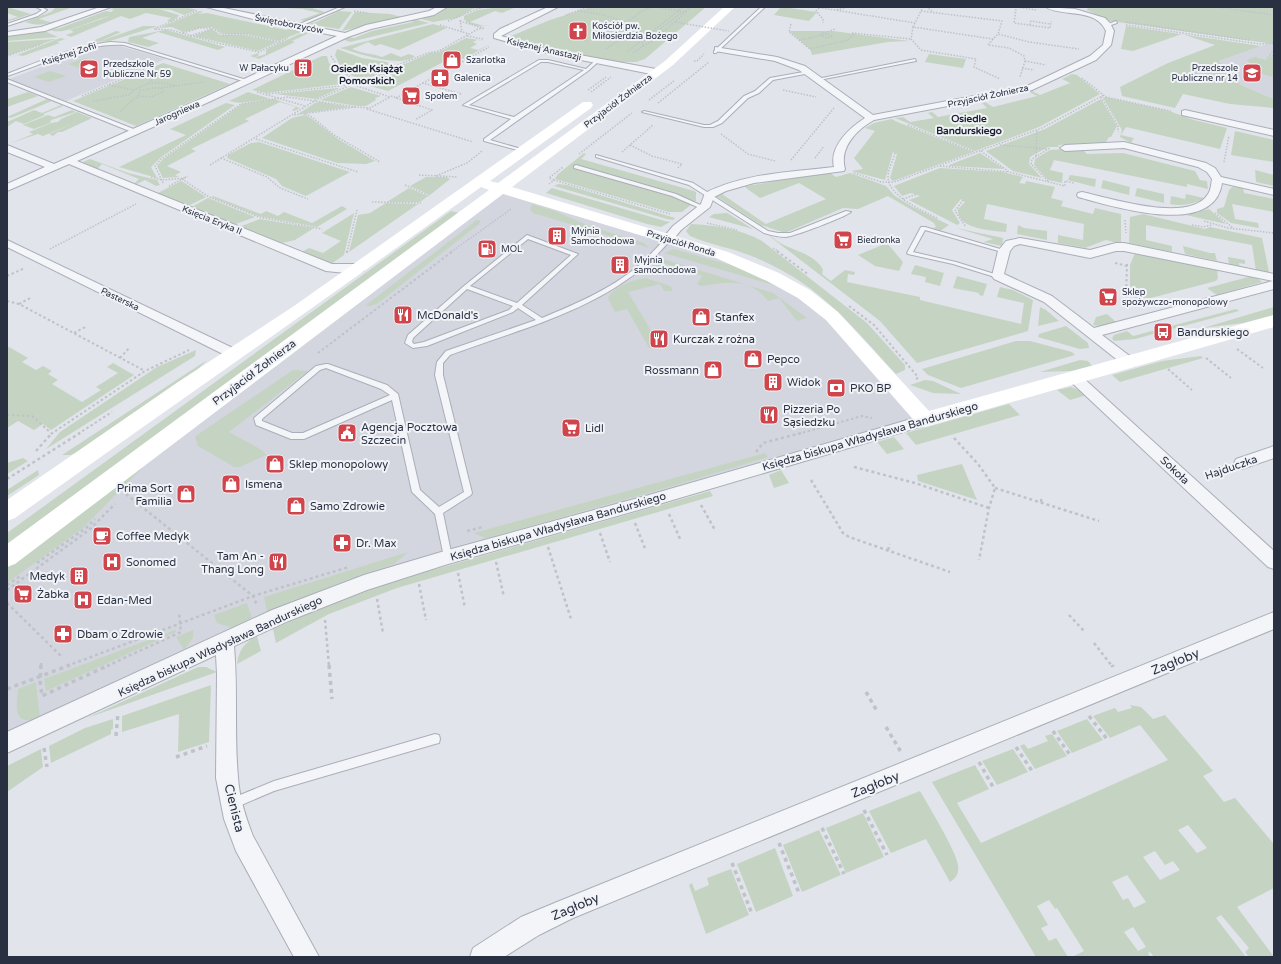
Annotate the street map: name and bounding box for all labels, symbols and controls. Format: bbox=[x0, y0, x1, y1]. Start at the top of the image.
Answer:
street label: Świętoborzyców bbox=[254, 11, 324, 37]
church icon: Kościół pw. Miłosierdzia Bożego bbox=[567, 20, 589, 42]
place label: Kościół pw. Miłosierdzia Bożego bbox=[592, 21, 678, 42]
street label: Księżnej Anastazji bbox=[505, 36, 582, 63]
street label: Księżnej Zofii bbox=[41, 41, 98, 68]
shop icon: Szarlotka bbox=[441, 49, 463, 71]
place label: Szarlotka bbox=[466, 55, 506, 66]
building icon: W Pałacyku bbox=[292, 57, 314, 79]
school or university icon: Przedszkole Publiczne Nr 59 bbox=[78, 58, 100, 80]
place label: Przedszkole Publiczne Nr 59 bbox=[103, 59, 171, 80]
school or university icon: Przedszole Publiczne nr 14 bbox=[1241, 62, 1263, 84]
place label: W Pałacyku bbox=[239, 63, 289, 74]
district label: Osiedle Książąt Pomorskich bbox=[331, 63, 403, 87]
place label: Przedszole Publiczne nr 14 bbox=[1172, 63, 1238, 84]
pharmacy icon: Galenica bbox=[429, 67, 451, 89]
street label: Przyjaciół Żołnierza bbox=[582, 72, 655, 131]
place label: Galenica bbox=[454, 73, 491, 84]
street label: Przyjaciół Żołnierza bbox=[947, 83, 1030, 110]
supermarket icon: Społem bbox=[400, 85, 422, 107]
place label: Społem bbox=[425, 91, 457, 102]
street label: Jarogniewa bbox=[153, 99, 202, 128]
district label: Osiedle Bandurskiego bbox=[936, 113, 1002, 137]
street label: Księcia Eryka II bbox=[180, 203, 243, 237]
building icon: Myjnia Samochodowa bbox=[546, 225, 568, 247]
place label: Myjnia Samochodowa bbox=[571, 226, 634, 247]
street label: Przyjaciół Ronda bbox=[645, 228, 717, 259]
supermarket icon: Biedronka bbox=[832, 229, 854, 251]
place label: Biedronka bbox=[857, 235, 900, 246]
fuel station icon: MOL bbox=[476, 238, 498, 260]
place label: MOL bbox=[501, 244, 523, 255]
building icon: Myjnia samochodowa bbox=[609, 254, 631, 276]
place label: Myjnia samochodowa bbox=[634, 255, 696, 276]
street label: Pasterska bbox=[99, 285, 141, 313]
supermarket icon: Sklep spożywczo-monopolowy bbox=[1097, 286, 1119, 308]
place label: Sklep spożywczo-monopolowy bbox=[1122, 287, 1228, 308]
restaurant icon: McDonald's bbox=[392, 304, 414, 326]
shop icon: Stanfex bbox=[690, 306, 712, 328]
place label: McDonald's bbox=[417, 309, 478, 322]
place label: Stanfex bbox=[715, 311, 755, 324]
bus stop icon: Bandurskiego bbox=[1152, 321, 1174, 343]
place label: Bandurskiego bbox=[1177, 326, 1250, 339]
restaurant icon: Kurczak z rożna bbox=[648, 328, 670, 350]
place label: Kurczak z rożna bbox=[673, 333, 755, 346]
street label: Przyjaciół Żołnierza bbox=[210, 337, 299, 408]
shop icon: Pepco bbox=[742, 348, 764, 370]
place label: Pepco bbox=[767, 353, 800, 366]
shop icon: Rossmann bbox=[702, 359, 724, 381]
place label: Rossmann bbox=[644, 364, 699, 377]
building icon: Widok bbox=[762, 371, 784, 393]
place label: Widok bbox=[787, 376, 820, 389]
bank icon: PKO BP bbox=[825, 377, 847, 399]
place label: PKO BP bbox=[850, 382, 891, 395]
street label: Księdza biskupa Władysława Bandurskiego bbox=[761, 399, 980, 474]
place label: Pizzeria Po Sąsiedzku bbox=[783, 403, 840, 429]
restaurant icon: Pizzeria Po Sąsiedzku bbox=[758, 404, 780, 426]
supermarket icon: Lidl bbox=[560, 417, 582, 439]
place label: Agencja Pocztowa Szczecin bbox=[361, 421, 457, 447]
public building icon: Agencja Pocztowa Szczecin bbox=[336, 422, 358, 444]
place label: Lidl bbox=[585, 422, 604, 435]
street label: Hajduczka bbox=[1203, 452, 1259, 482]
shop icon: Sklep monopolowy bbox=[264, 453, 286, 475]
street label: Sokoła bbox=[1157, 454, 1192, 487]
place label: Sklep monopolowy bbox=[289, 458, 388, 471]
shop icon: Ismena bbox=[220, 473, 242, 495]
place label: Ismena bbox=[245, 478, 283, 491]
place label: Prima Sort Familia bbox=[117, 482, 172, 508]
shop icon: Prima Sort Familia bbox=[175, 483, 197, 505]
street label: Księdza biskupa Władysława Bandurskiego bbox=[449, 489, 668, 564]
shop icon: Samo Zdrowie bbox=[285, 495, 307, 517]
place label: Samo Zdrowie bbox=[310, 500, 385, 513]
cafe icon: Coffee Medyk bbox=[91, 525, 113, 547]
place label: Coffee Medyk bbox=[116, 530, 189, 543]
pharmacy icon: Dr. Max bbox=[331, 532, 353, 554]
place label: Dr. Max bbox=[356, 537, 397, 550]
place label: Tam An - Thang Long bbox=[201, 550, 264, 576]
hospital icon: Sonomed bbox=[101, 551, 123, 573]
restaurant icon: Tam An - Thang Long bbox=[267, 551, 289, 573]
place label: Sonomed bbox=[126, 556, 176, 569]
building icon: Medyk bbox=[68, 565, 90, 587]
place label: Medyk bbox=[29, 570, 65, 583]
supermarket icon: Żabka bbox=[12, 583, 34, 605]
place label: Żabka bbox=[37, 588, 69, 601]
hospital icon: Edan-Med bbox=[72, 589, 94, 611]
street label: Księdza biskupa Władysława Bandurskiego bbox=[116, 593, 325, 700]
place label: Edan-Med bbox=[97, 594, 152, 607]
pharmacy icon: Dbam o Zdrowie bbox=[52, 623, 74, 645]
place label: Dbam o Zdrowie bbox=[77, 628, 163, 641]
street label: Zagłoby bbox=[1149, 645, 1202, 679]
street label: Zagłoby bbox=[849, 768, 902, 802]
street label: Cienista bbox=[220, 782, 248, 834]
street label: Zagłoby bbox=[549, 890, 602, 924]

